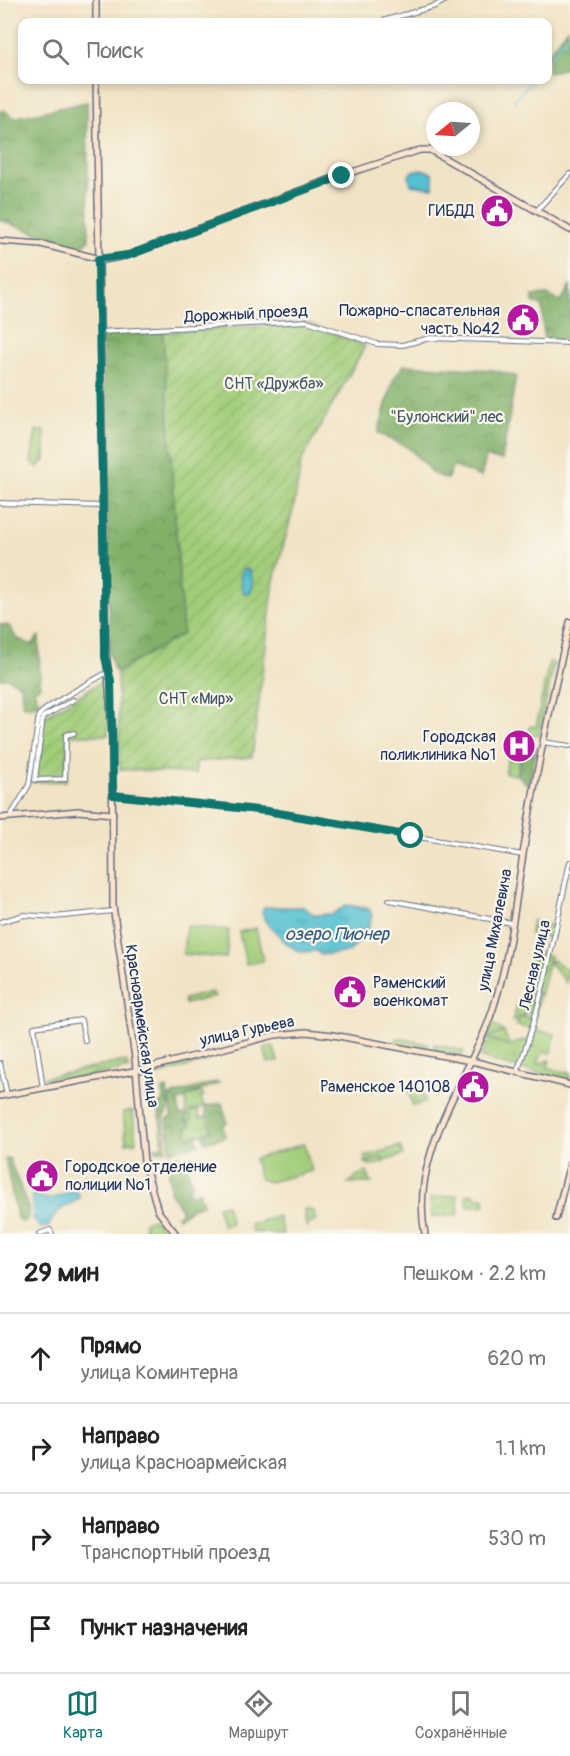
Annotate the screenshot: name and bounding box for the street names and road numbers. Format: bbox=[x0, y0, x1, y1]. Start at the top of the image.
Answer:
street label: Дорожный проезд bbox=[183, 301, 309, 327]
street label: улица Михалевича bbox=[473, 867, 517, 994]
street label: Лесная улица bbox=[515, 918, 555, 1013]
street label: Красноармейская улица bbox=[121, 943, 163, 1109]
street label: улица Гурьева bbox=[197, 1011, 296, 1051]

